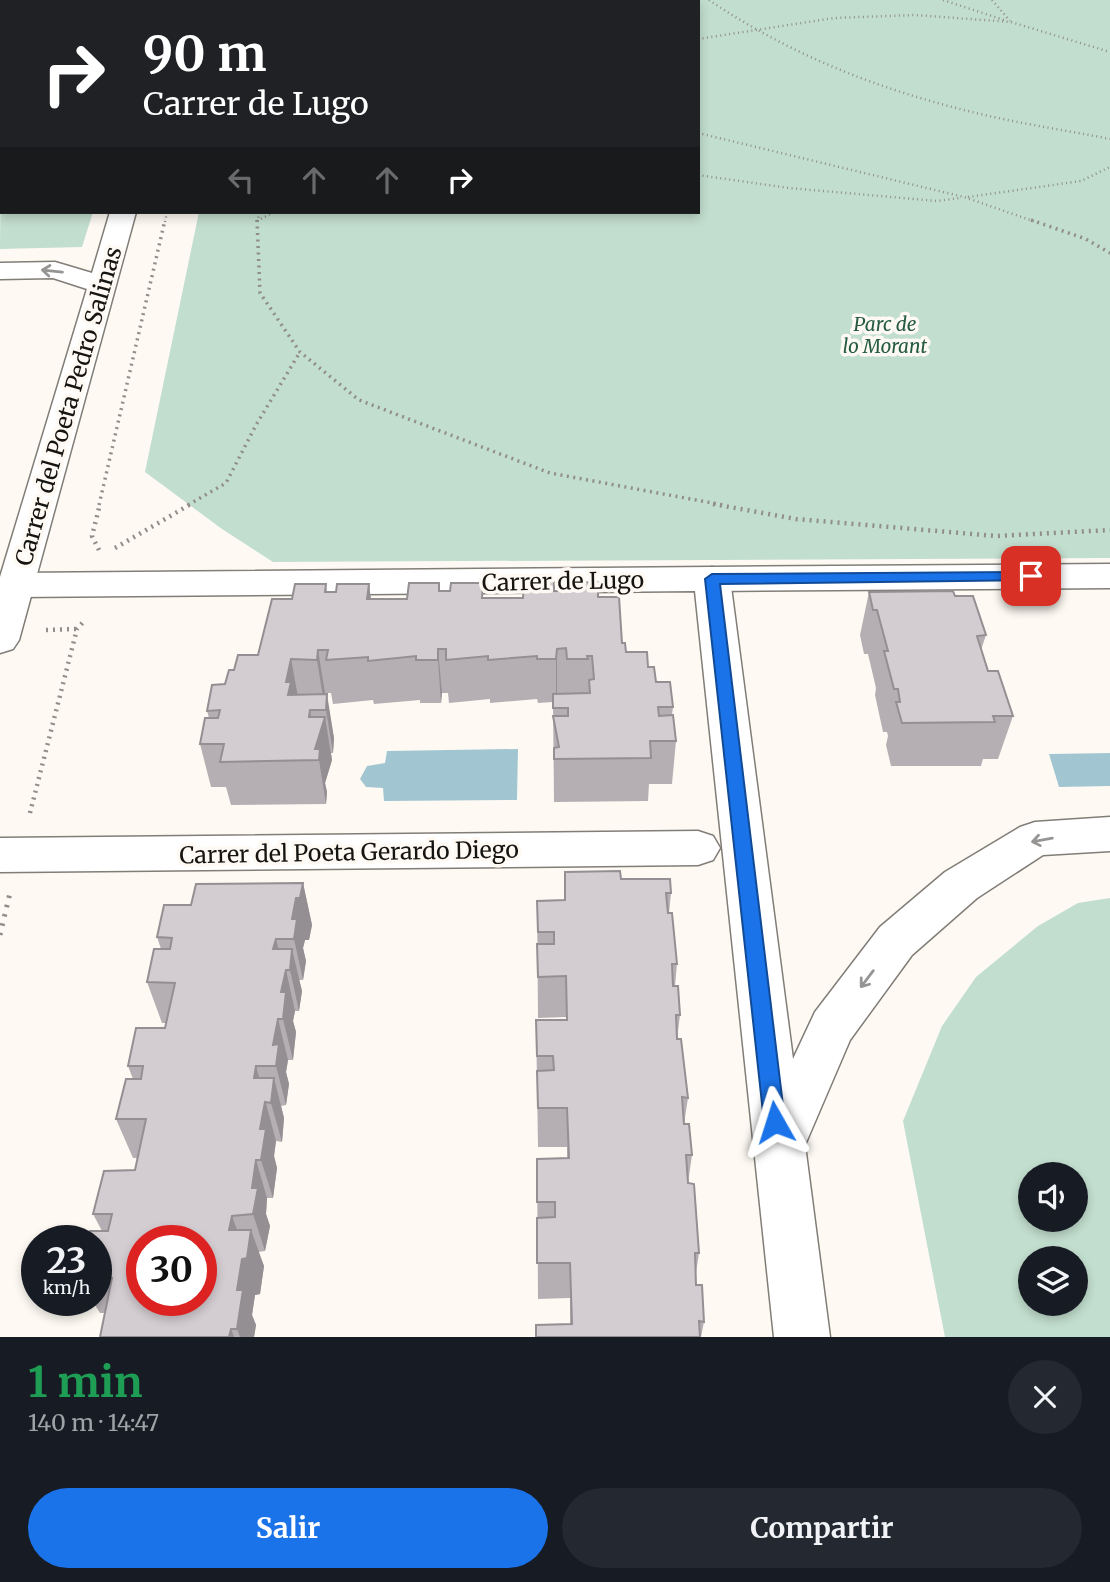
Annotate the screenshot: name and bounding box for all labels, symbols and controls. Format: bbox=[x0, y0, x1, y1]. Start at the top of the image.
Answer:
text: 90 m bbox=[143, 23, 267, 84]
icon: right bbox=[28, 28, 119, 119]
text: Carrer de Lugo bbox=[143, 84, 369, 124]
icon: left bbox=[222, 161, 260, 199]
icon: ahead bbox=[295, 161, 333, 199]
icon: ahead bbox=[368, 161, 406, 199]
icon: right bbox=[441, 161, 479, 199]
street label: Carrer del Poeta Pedro Salinas bbox=[8, 243, 128, 569]
one-way arrow bbox=[41, 264, 64, 277]
park label: Parc de lo Morant bbox=[843, 312, 928, 358]
pin bbox=[1001, 546, 1061, 606]
icon: arrive bbox=[1012, 557, 1050, 595]
street label: Carrer de Lugo bbox=[482, 565, 644, 597]
one-way arrow bbox=[1032, 834, 1054, 847]
street label: Carrer del Poeta Gerardo Diego bbox=[179, 835, 519, 869]
one-way arrow bbox=[860, 969, 875, 988]
position arrow bbox=[738, 1085, 812, 1159]
map controls bbox=[1018, 1162, 1088, 1316]
button: sound bbox=[1018, 1162, 1088, 1232]
speed limit sign: 30 bbox=[126, 1225, 217, 1316]
text: 23 bbox=[47, 1239, 86, 1283]
button: layers bbox=[1018, 1246, 1088, 1316]
text: km/h bbox=[43, 1276, 90, 1299]
text: 1 min bbox=[28, 1356, 142, 1408]
button: close bbox=[1008, 1360, 1082, 1434]
text: 140 m · 14:47 bbox=[28, 1408, 159, 1437]
button: Salir bbox=[28, 1488, 548, 1568]
button: Compartir bbox=[562, 1488, 1082, 1568]

